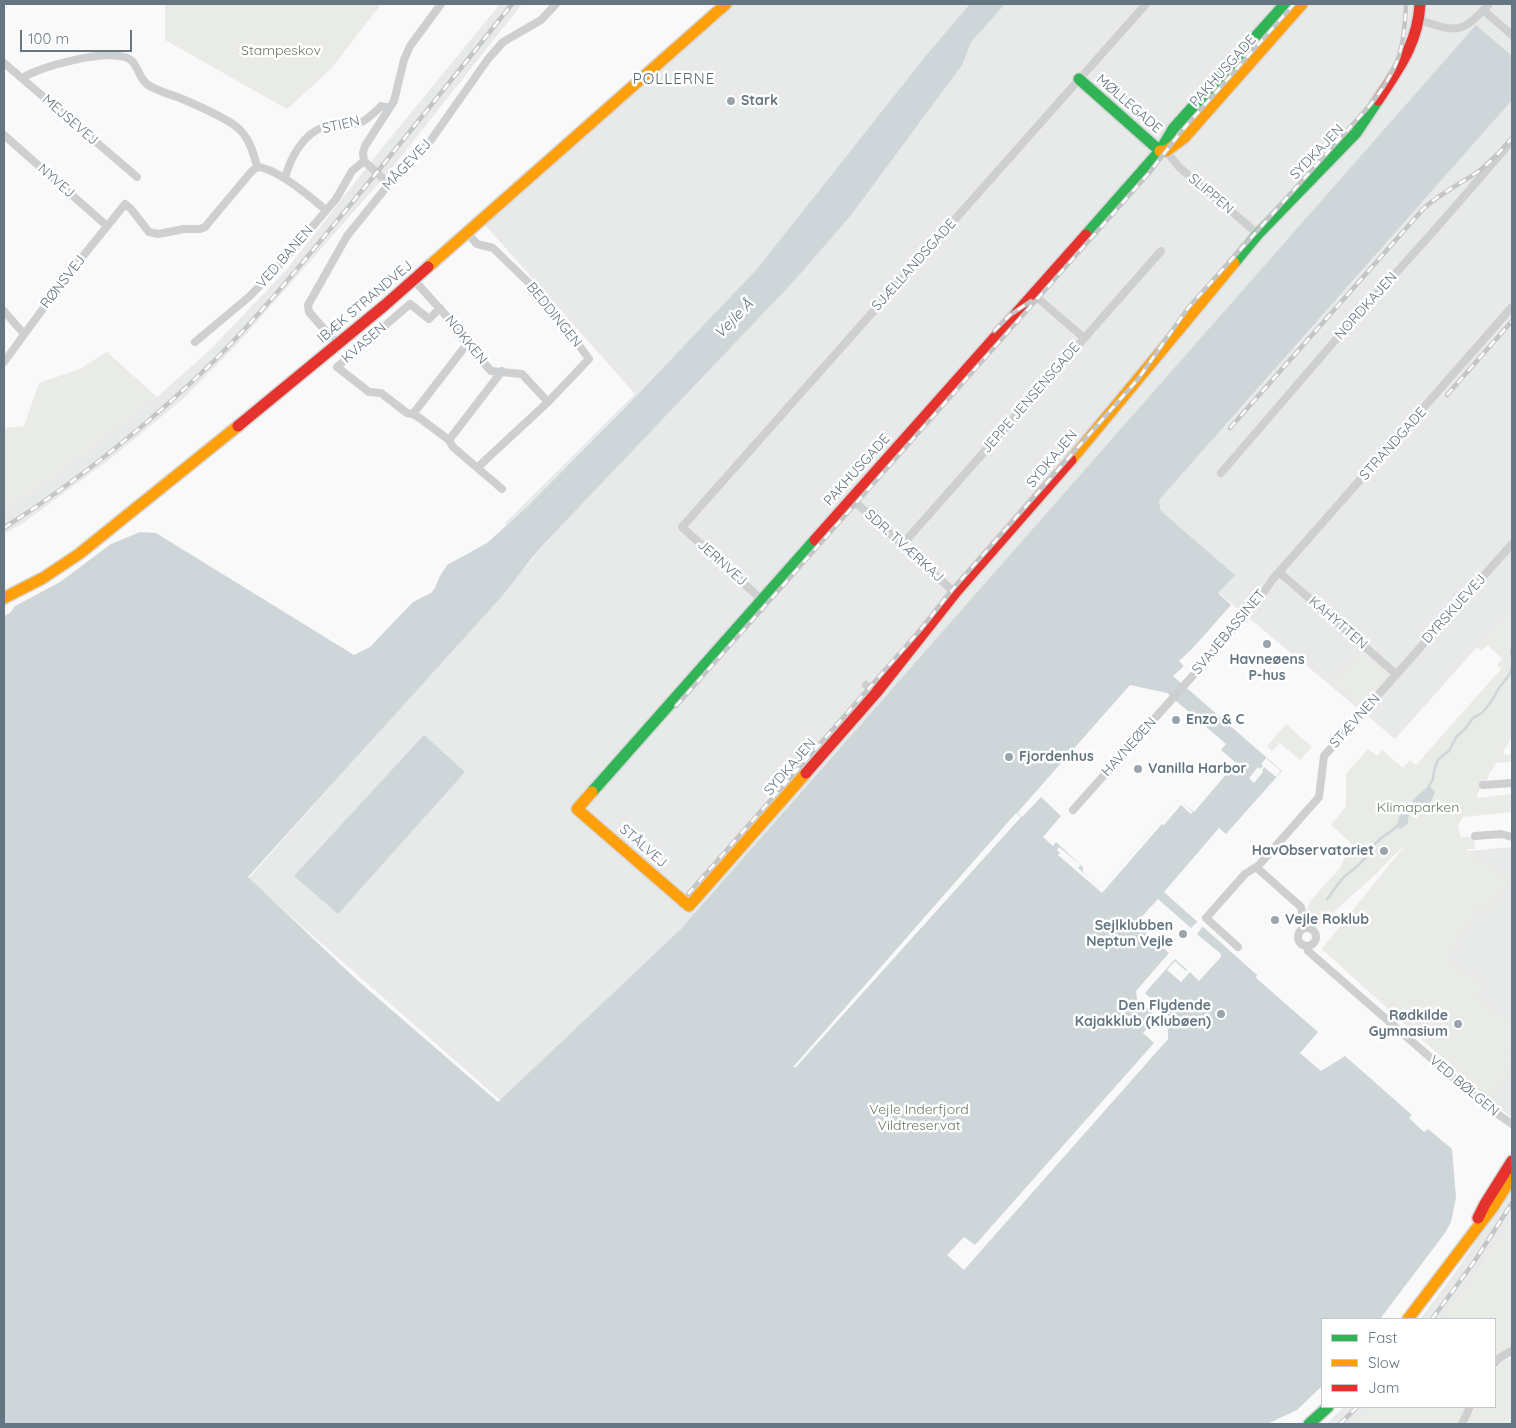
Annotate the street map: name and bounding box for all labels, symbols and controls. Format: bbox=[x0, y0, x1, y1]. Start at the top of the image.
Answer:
scale bar bbox=[22, 20, 135, 52]
text: 100 m bbox=[28, 29, 69, 48]
street label: PAKHUSGADE bbox=[1186, 32, 1260, 110]
park label: Stampeskov bbox=[241, 43, 321, 59]
district label: POLLERNE bbox=[632, 70, 716, 88]
street label: MØLLEGADE bbox=[1093, 71, 1165, 137]
street label: MEJSEVEJ bbox=[39, 91, 101, 149]
place label: Stark bbox=[741, 93, 778, 109]
marker: Stark bbox=[725, 95, 737, 107]
street label: STIEN bbox=[321, 113, 361, 137]
street label: SYDKAJEN bbox=[1287, 121, 1347, 183]
street label: MÅGEVEJ bbox=[379, 136, 435, 194]
street label: NYVEJ bbox=[34, 161, 78, 201]
street label: SLIPPEN bbox=[1185, 170, 1237, 218]
street label: SJÆLLANDSGADE bbox=[868, 216, 960, 314]
street label: VED BANEN bbox=[253, 222, 317, 292]
street label: RØNSVEJ bbox=[37, 252, 89, 312]
street label: IBÆK STRANDVEJ bbox=[314, 257, 416, 347]
street label: NORDKAJEN bbox=[1331, 269, 1401, 343]
street label: BEDDINGEN bbox=[523, 279, 585, 351]
water label: Vejle Å bbox=[711, 296, 757, 342]
street label: NOKKEN bbox=[441, 312, 491, 368]
street label: KVASEN bbox=[338, 319, 390, 367]
street label: JEPPE JENSENSGADE bbox=[978, 339, 1084, 457]
street label: STRANDGADE bbox=[1356, 404, 1430, 484]
street label: SYDKAJEN bbox=[1023, 427, 1081, 491]
street label: PAKHUSGADE bbox=[820, 431, 894, 509]
street label: SDR. TVÆRKAJ bbox=[861, 506, 947, 586]
street label: JERNVEJ bbox=[694, 536, 750, 590]
street label: DYRSKUEVEJ bbox=[1419, 571, 1489, 647]
street label: SVAJEBASSINET bbox=[1189, 586, 1269, 678]
street label: KAHYTTEN bbox=[1305, 593, 1371, 653]
marker: Havneøens P-hus bbox=[1261, 638, 1273, 650]
place label: Havneøens P-hus bbox=[1229, 652, 1305, 684]
street label: STÆVNEN bbox=[1326, 691, 1384, 751]
place label: Enzo & C bbox=[1186, 712, 1244, 728]
street label: HAVNEØEN bbox=[1098, 714, 1160, 780]
marker: Enzo & C bbox=[1170, 714, 1182, 726]
street label: SYDKAJEN bbox=[761, 735, 819, 799]
place label: Fjordenhus bbox=[1019, 749, 1094, 765]
marker: Fjordenhus bbox=[1003, 751, 1015, 763]
place label: Vanilla Harbor bbox=[1148, 761, 1247, 777]
marker: Vanilla Harbor bbox=[1132, 763, 1144, 775]
park label: Klimaparken bbox=[1377, 800, 1459, 816]
street label: STÅLVEJ bbox=[616, 821, 670, 871]
place label: HavObservatoriet bbox=[1252, 843, 1374, 859]
marker: HavObservatoriet bbox=[1378, 845, 1390, 857]
place label: Vejle Roklub bbox=[1285, 912, 1369, 928]
marker: Vejle Roklub bbox=[1269, 914, 1281, 926]
place label: Sejlklubben Neptun Vejle bbox=[1086, 918, 1173, 950]
marker: Sejlklubben Neptun Vejle bbox=[1177, 928, 1189, 940]
place label: Den Flydende Kajakklub (Klubøen) bbox=[1075, 998, 1211, 1030]
marker: Den Flydende Kajakklub (Klubøen) bbox=[1215, 1008, 1227, 1020]
place label: Rødkilde Gymnasium bbox=[1369, 1008, 1448, 1040]
marker: Rødkilde Gymnasium bbox=[1452, 1018, 1464, 1030]
street label: VED BØLGEN bbox=[1426, 1052, 1502, 1120]
park label: Vejle Inderfjord Vildtreservat bbox=[869, 1102, 969, 1134]
legend bbox=[1321, 1318, 1496, 1408]
text: Fast bbox=[1368, 1328, 1397, 1347]
text: Slow bbox=[1368, 1353, 1400, 1372]
text: Jam bbox=[1368, 1378, 1399, 1397]

